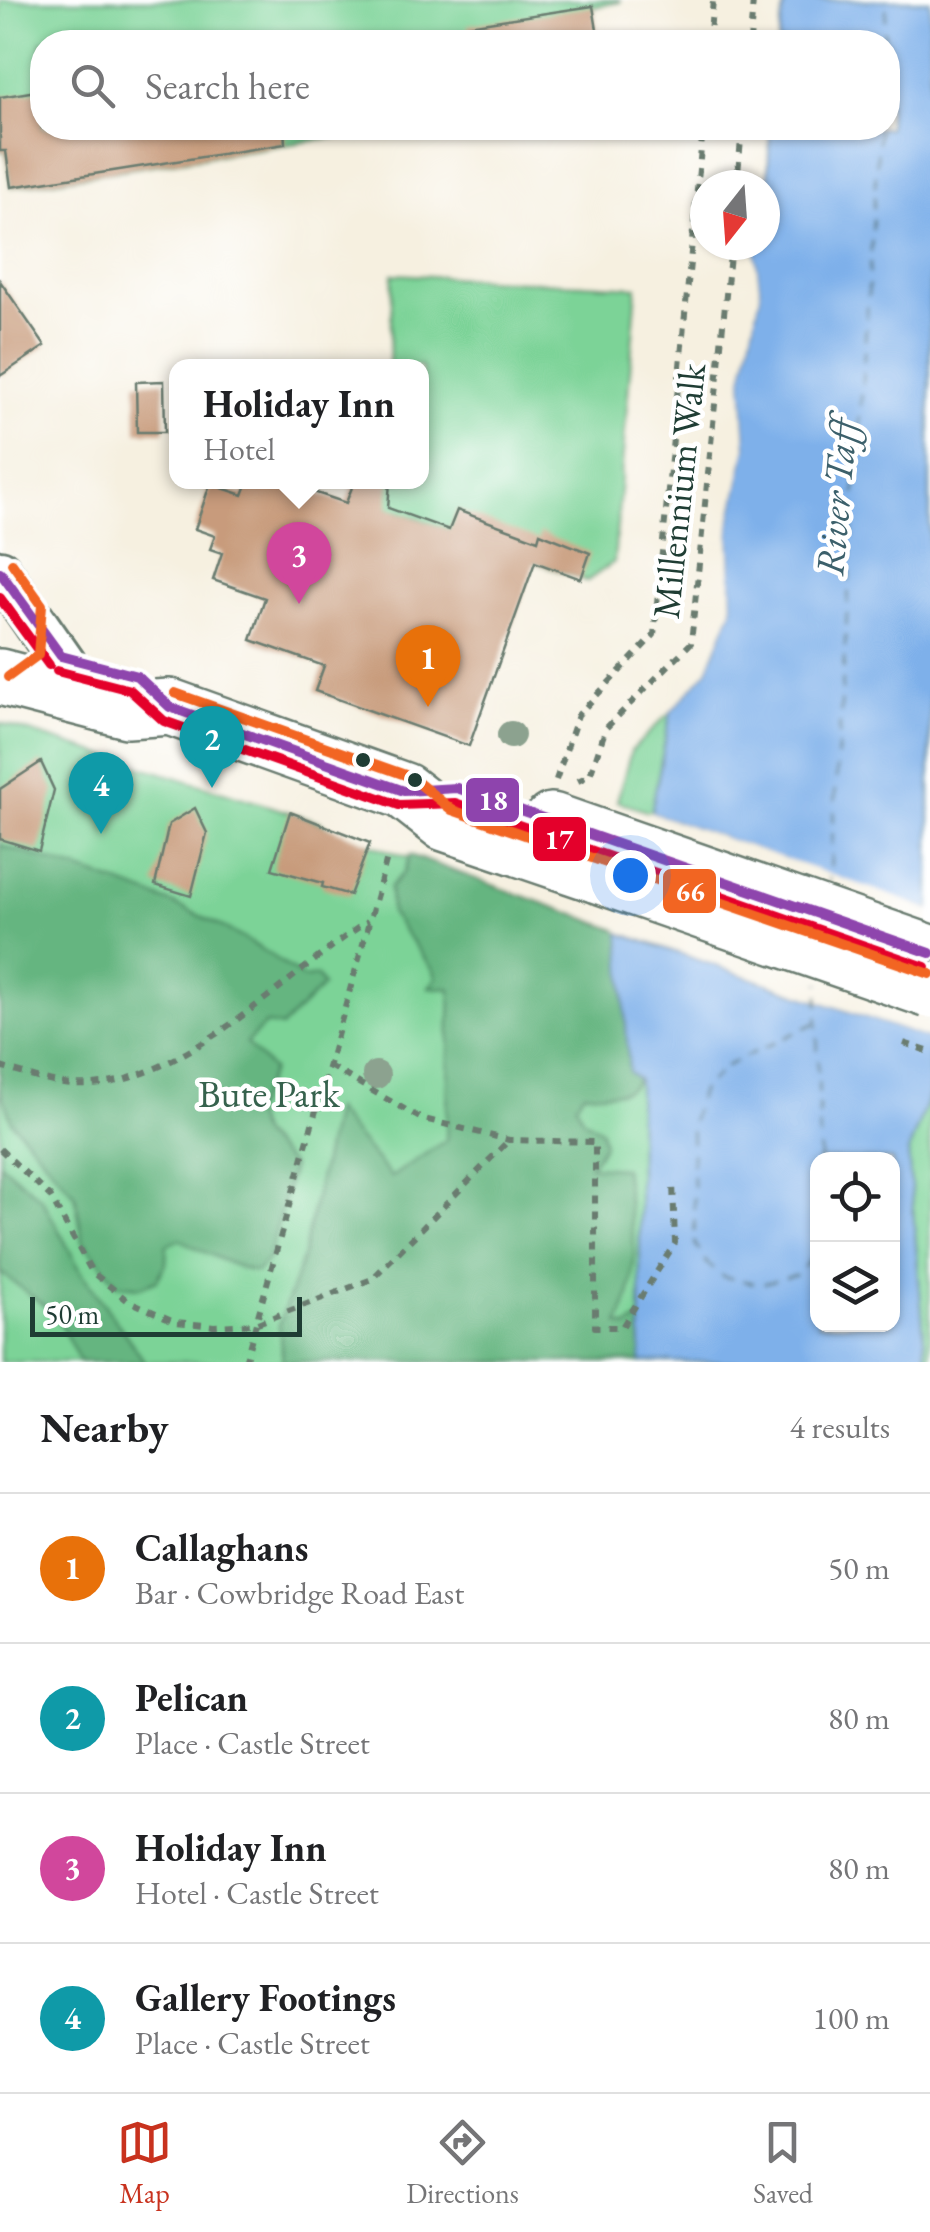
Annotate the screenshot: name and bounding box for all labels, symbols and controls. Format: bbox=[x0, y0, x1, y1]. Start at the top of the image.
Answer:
search box bbox=[30, 30, 900, 140]
icon: search bbox=[65, 58, 120, 113]
text: Search here bbox=[145, 61, 310, 110]
north arrow bbox=[690, 170, 780, 260]
popup bbox=[169, 359, 429, 489]
street label: Millennium Walk bbox=[641, 360, 716, 621]
text: Holiday Inn bbox=[203, 379, 395, 428]
water label: River Taff bbox=[803, 408, 869, 578]
text: Hotel bbox=[203, 428, 275, 470]
pin: 3 bbox=[266, 522, 332, 604]
pin: 1 bbox=[396, 624, 460, 707]
pin: 2 bbox=[180, 706, 244, 788]
unlabelled marker bbox=[353, 750, 373, 770]
pin: 4 bbox=[68, 752, 134, 834]
unlabelled marker bbox=[405, 770, 425, 790]
line badge: 18 bbox=[464, 776, 521, 824]
text: 18 bbox=[478, 782, 508, 818]
line badge: 17 bbox=[531, 815, 588, 863]
text: 17 bbox=[544, 821, 574, 857]
your location bbox=[605, 850, 656, 901]
line badge: 66 bbox=[661, 867, 718, 915]
text: 66 bbox=[675, 873, 705, 909]
park label: Bute Park bbox=[198, 1069, 341, 1118]
map controls bbox=[810, 1152, 900, 1332]
button: locate bbox=[810, 1152, 900, 1242]
button: layers bbox=[810, 1242, 900, 1332]
scale bar bbox=[30, 1292, 302, 1336]
text: 50 m bbox=[45, 1296, 99, 1332]
text: Nearby bbox=[40, 1400, 169, 1455]
text: 4 results bbox=[790, 1406, 890, 1448]
text: Callaghans bbox=[135, 1523, 309, 1572]
text: 1 bbox=[64, 1547, 81, 1589]
text: 50 m bbox=[828, 1547, 890, 1589]
text: Bar · Cowbridge Road East bbox=[135, 1572, 464, 1614]
text: Pelican bbox=[135, 1673, 248, 1722]
text: 2 bbox=[64, 1697, 81, 1739]
text: 80 m bbox=[828, 1697, 890, 1739]
text: Place · Castle Street bbox=[135, 1722, 370, 1764]
text: Holiday Inn bbox=[135, 1823, 327, 1872]
text: 3 bbox=[64, 1847, 81, 1889]
text: 80 m bbox=[828, 1847, 890, 1889]
text: Hotel · Castle Street bbox=[135, 1872, 379, 1914]
text: Gallery Footings bbox=[135, 1973, 396, 2022]
text: 4 bbox=[64, 1997, 81, 2039]
text: 100 m bbox=[813, 1997, 890, 2039]
text: Place · Castle Street bbox=[135, 2022, 370, 2064]
tab: Map bbox=[117, 2115, 172, 2211]
tab: Directions bbox=[406, 2115, 519, 2211]
tab: Saved bbox=[753, 2115, 813, 2211]

